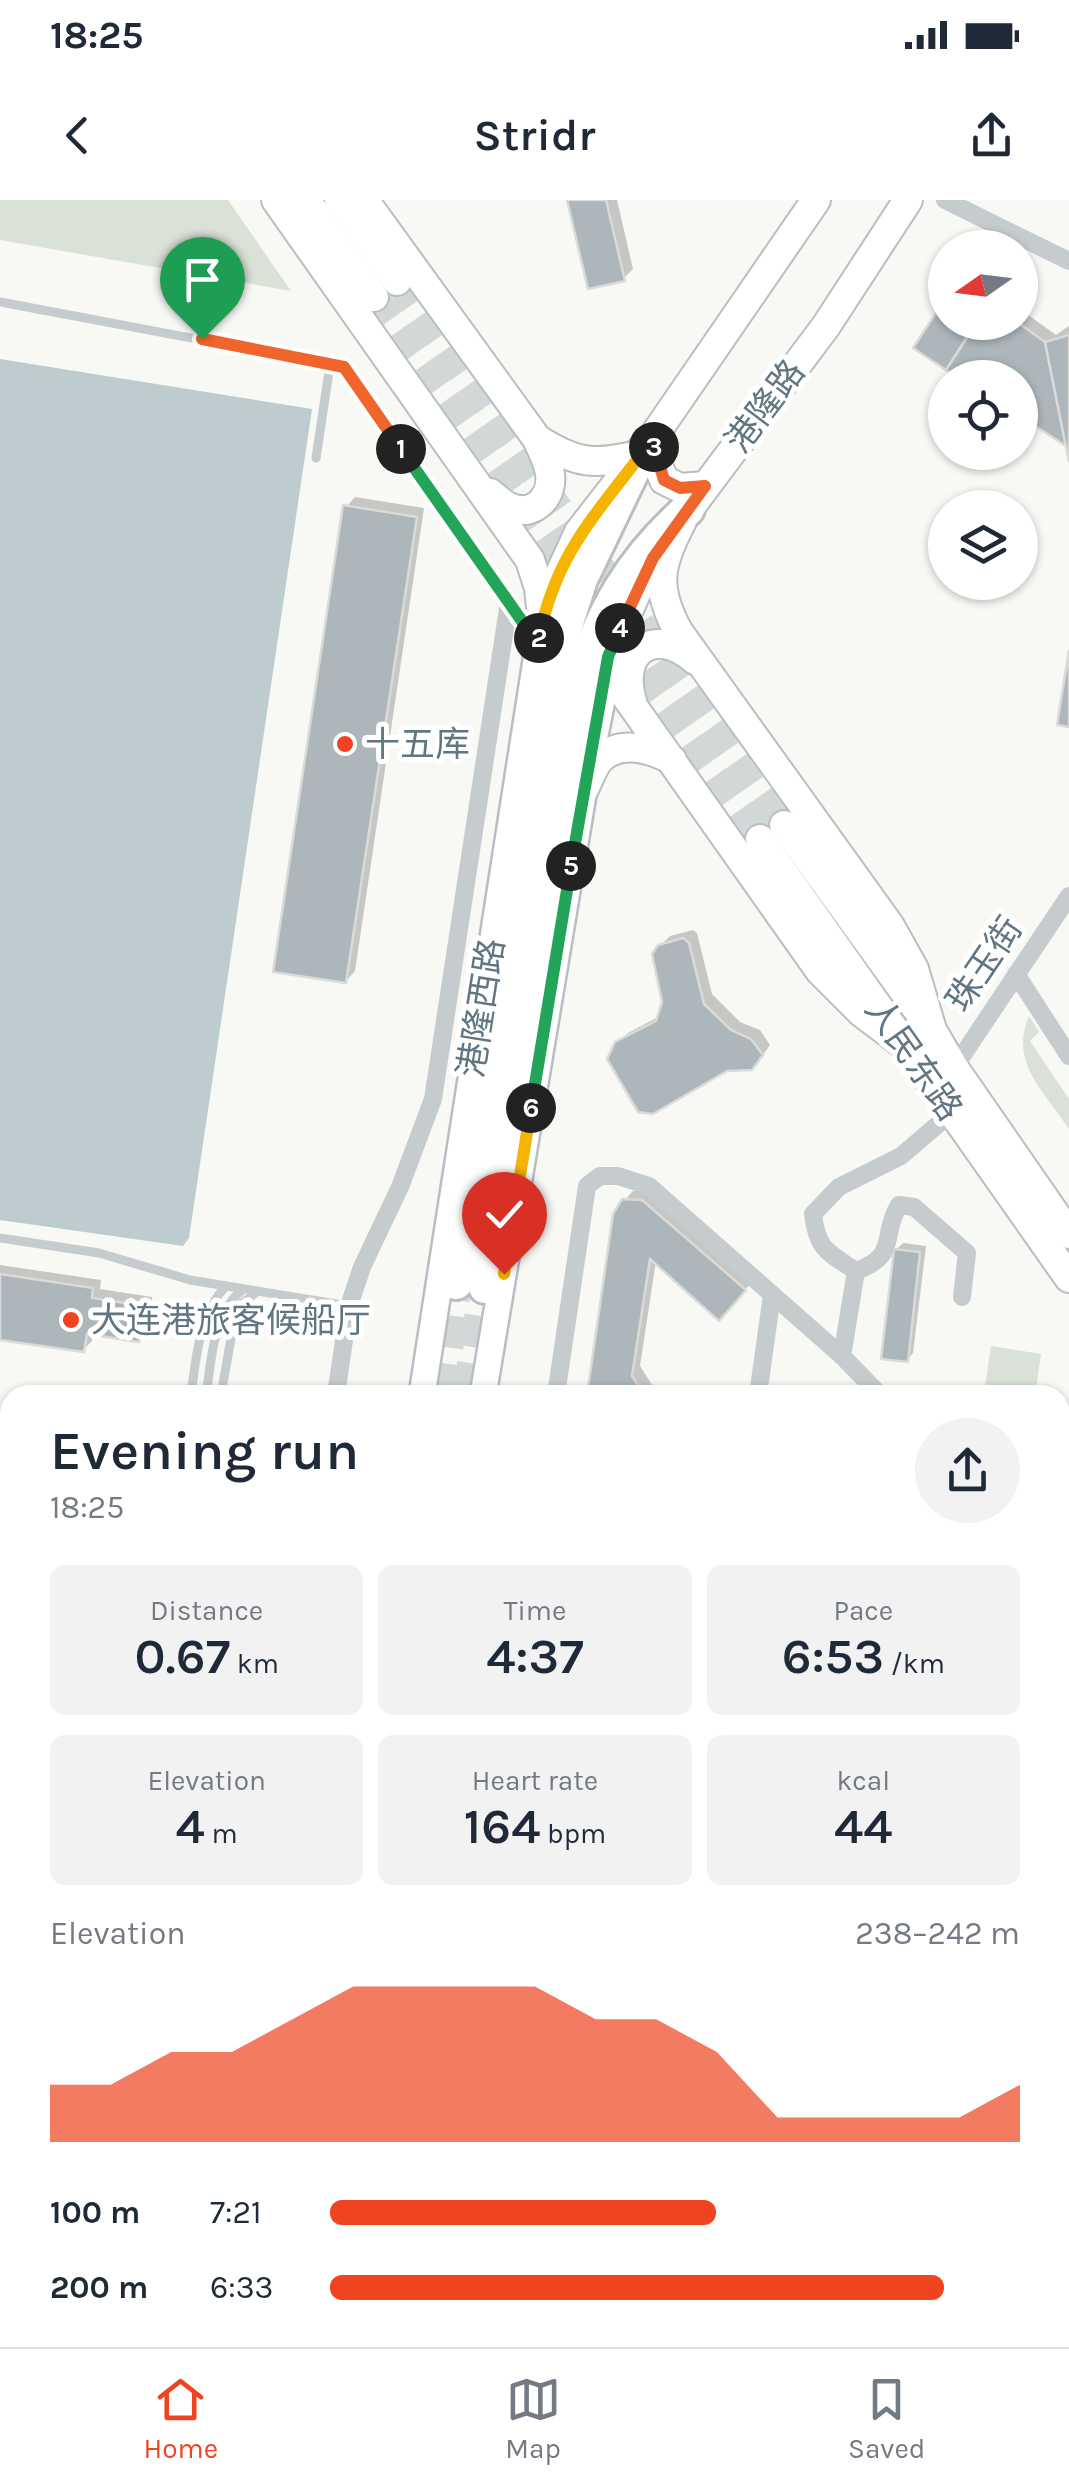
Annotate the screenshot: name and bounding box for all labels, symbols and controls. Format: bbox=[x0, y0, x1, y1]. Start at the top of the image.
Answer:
text: 18:25 bbox=[50, 13, 143, 58]
icon: back bbox=[50, 108, 105, 163]
icon: share bbox=[964, 108, 1019, 163]
text: Stridr bbox=[473, 109, 596, 161]
north arrow bbox=[928, 230, 1038, 340]
map controls bbox=[928, 230, 1038, 600]
pin bbox=[160, 237, 245, 340]
icon: arrive bbox=[175, 252, 230, 307]
street label: 港隆路 bbox=[717, 352, 813, 461]
button: locate bbox=[928, 360, 1038, 470]
pin: 3 bbox=[629, 422, 679, 472]
pin: 1 bbox=[376, 424, 426, 474]
text: 3 bbox=[645, 430, 663, 463]
text: 1 bbox=[396, 432, 406, 465]
button: layers bbox=[928, 490, 1038, 600]
pin: 4 bbox=[595, 603, 645, 653]
text: 4 bbox=[612, 611, 628, 644]
pin: 2 bbox=[514, 613, 564, 663]
text: 2 bbox=[531, 621, 547, 654]
place label: 十五库 bbox=[365, 724, 470, 765]
marker: 十五库 bbox=[334, 733, 356, 755]
pin: 5 bbox=[546, 841, 596, 891]
text: 5 bbox=[563, 849, 579, 882]
street label: 珠玉街 bbox=[938, 909, 1031, 1019]
street label: 港隆西路 bbox=[450, 936, 513, 1080]
street label: 人民东路 bbox=[857, 990, 971, 1128]
pin: 6 bbox=[506, 1083, 556, 1133]
text: 6 bbox=[523, 1091, 540, 1124]
pin bbox=[462, 1172, 547, 1275]
icon: check bbox=[477, 1187, 532, 1242]
place label: 大连港旅客候船厅 bbox=[91, 1300, 371, 1341]
marker: 大连港旅客候船厅 bbox=[60, 1309, 82, 1331]
button: share bbox=[915, 1418, 1020, 1523]
text: Evening run bbox=[50, 1419, 359, 1483]
text: 18:25 bbox=[50, 1489, 124, 1526]
text: Distance bbox=[150, 1594, 263, 1627]
text: Time bbox=[504, 1594, 566, 1627]
text: Pace bbox=[833, 1594, 893, 1627]
text: 0.67 bbox=[134, 1627, 230, 1686]
text: 4:37 bbox=[486, 1627, 584, 1686]
text: 6:53 bbox=[782, 1627, 884, 1686]
text: km bbox=[230, 1647, 279, 1680]
text: /km bbox=[884, 1647, 945, 1680]
text: Elevation bbox=[147, 1764, 266, 1797]
text: Heart rate bbox=[472, 1764, 598, 1797]
text: kcal bbox=[837, 1764, 890, 1797]
text: 4 bbox=[176, 1797, 205, 1856]
text: 164 bbox=[464, 1797, 540, 1856]
text: 44 bbox=[834, 1797, 893, 1856]
text: m bbox=[205, 1817, 238, 1850]
text: bpm bbox=[540, 1817, 606, 1850]
text: Elevation bbox=[50, 1915, 185, 1952]
text: 238–242 m bbox=[855, 1915, 1020, 1952]
text: 100 m bbox=[50, 2194, 140, 2231]
text: 7:21 bbox=[210, 2194, 262, 2231]
text: 200 m bbox=[50, 2269, 148, 2306]
text: 6:33 bbox=[210, 2269, 274, 2306]
tab: Home bbox=[144, 2372, 218, 2465]
tab: Map bbox=[505, 2372, 561, 2465]
tab: Saved bbox=[848, 2372, 925, 2465]

